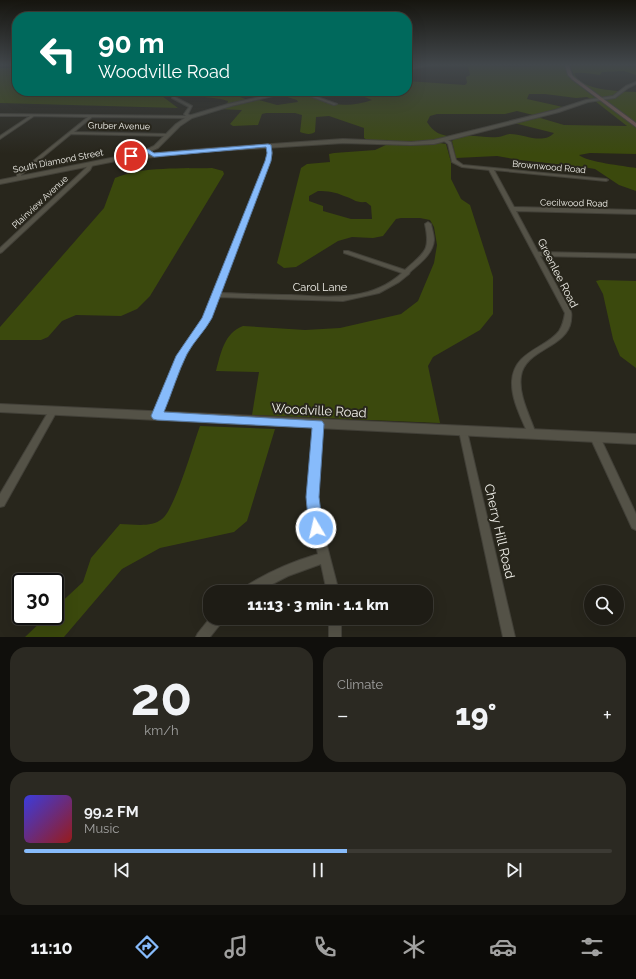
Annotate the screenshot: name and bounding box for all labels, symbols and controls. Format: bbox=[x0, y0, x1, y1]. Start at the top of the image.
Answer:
text: 90 m bbox=[98, 27, 164, 60]
icon: left bbox=[32, 28, 84, 80]
text: Woodville Road bbox=[98, 61, 230, 82]
street label: Gruber Avenue bbox=[88, 120, 151, 132]
pin bbox=[114, 139, 148, 173]
icon: arrive bbox=[120, 145, 142, 167]
street label: South Diamond Street bbox=[12, 147, 104, 175]
street label: Brownwood Road bbox=[512, 159, 587, 175]
street label: Plainview Avenue bbox=[10, 173, 70, 230]
street label: Cecilwood Road bbox=[540, 197, 608, 209]
street label: Greenlee Road bbox=[535, 236, 581, 310]
street label: Carol Lane bbox=[293, 281, 348, 294]
street label: Woodville Road bbox=[271, 401, 367, 420]
street label: Cherry Hill Road bbox=[481, 482, 518, 580]
position arrow bbox=[295, 507, 337, 549]
speed limit sign: 30 bbox=[12, 573, 64, 625]
map controls bbox=[584, 585, 624, 625]
button: search bbox=[584, 585, 624, 625]
text: 11:13 · 3 min · 1.1 km bbox=[247, 596, 389, 614]
text: 20 bbox=[131, 666, 192, 727]
text: Climate bbox=[337, 677, 383, 692]
text: 19° bbox=[455, 697, 496, 732]
text: − bbox=[337, 702, 349, 728]
text: + bbox=[603, 702, 612, 728]
text: km/h bbox=[144, 723, 179, 738]
text: 99.2 FM bbox=[84, 803, 139, 821]
text: Music bbox=[84, 821, 119, 836]
icon: previous bbox=[111, 859, 133, 881]
icon: pause bbox=[307, 859, 329, 881]
icon: next bbox=[503, 859, 525, 881]
icon: directions bbox=[133, 933, 161, 961]
icon: music bbox=[222, 933, 250, 961]
icon: phone bbox=[311, 933, 339, 961]
icon: climate bbox=[400, 933, 428, 961]
icon: car bbox=[489, 933, 517, 961]
icon: filters bbox=[578, 933, 606, 961]
text: 11:10 bbox=[30, 937, 73, 958]

